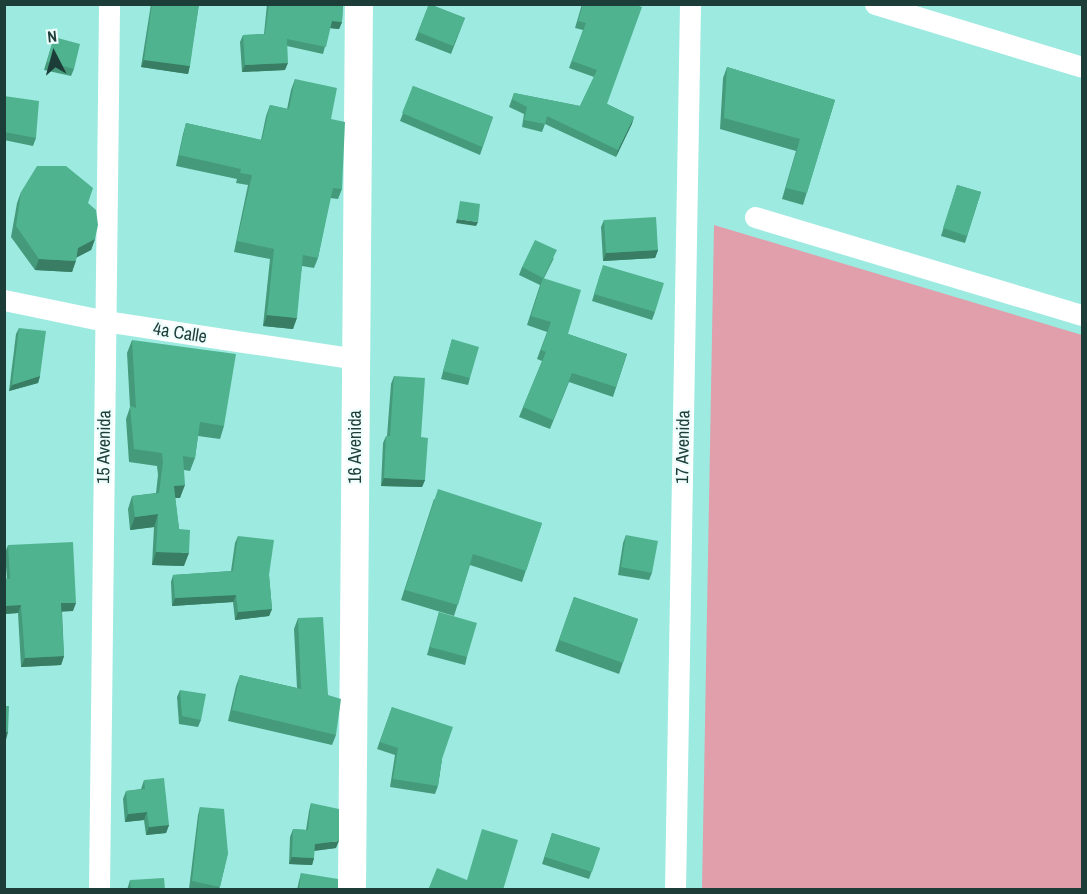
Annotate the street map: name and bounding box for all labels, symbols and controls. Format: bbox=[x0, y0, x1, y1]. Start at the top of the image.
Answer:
north arrow bbox=[24, 24, 84, 84]
text: N bbox=[46, 25, 58, 48]
street label: 4a Calle bbox=[152, 318, 208, 348]
street label: 15 Avenida bbox=[93, 410, 115, 484]
street label: 16 Avenida bbox=[344, 410, 366, 484]
street label: 17 Avenida bbox=[672, 410, 694, 484]

